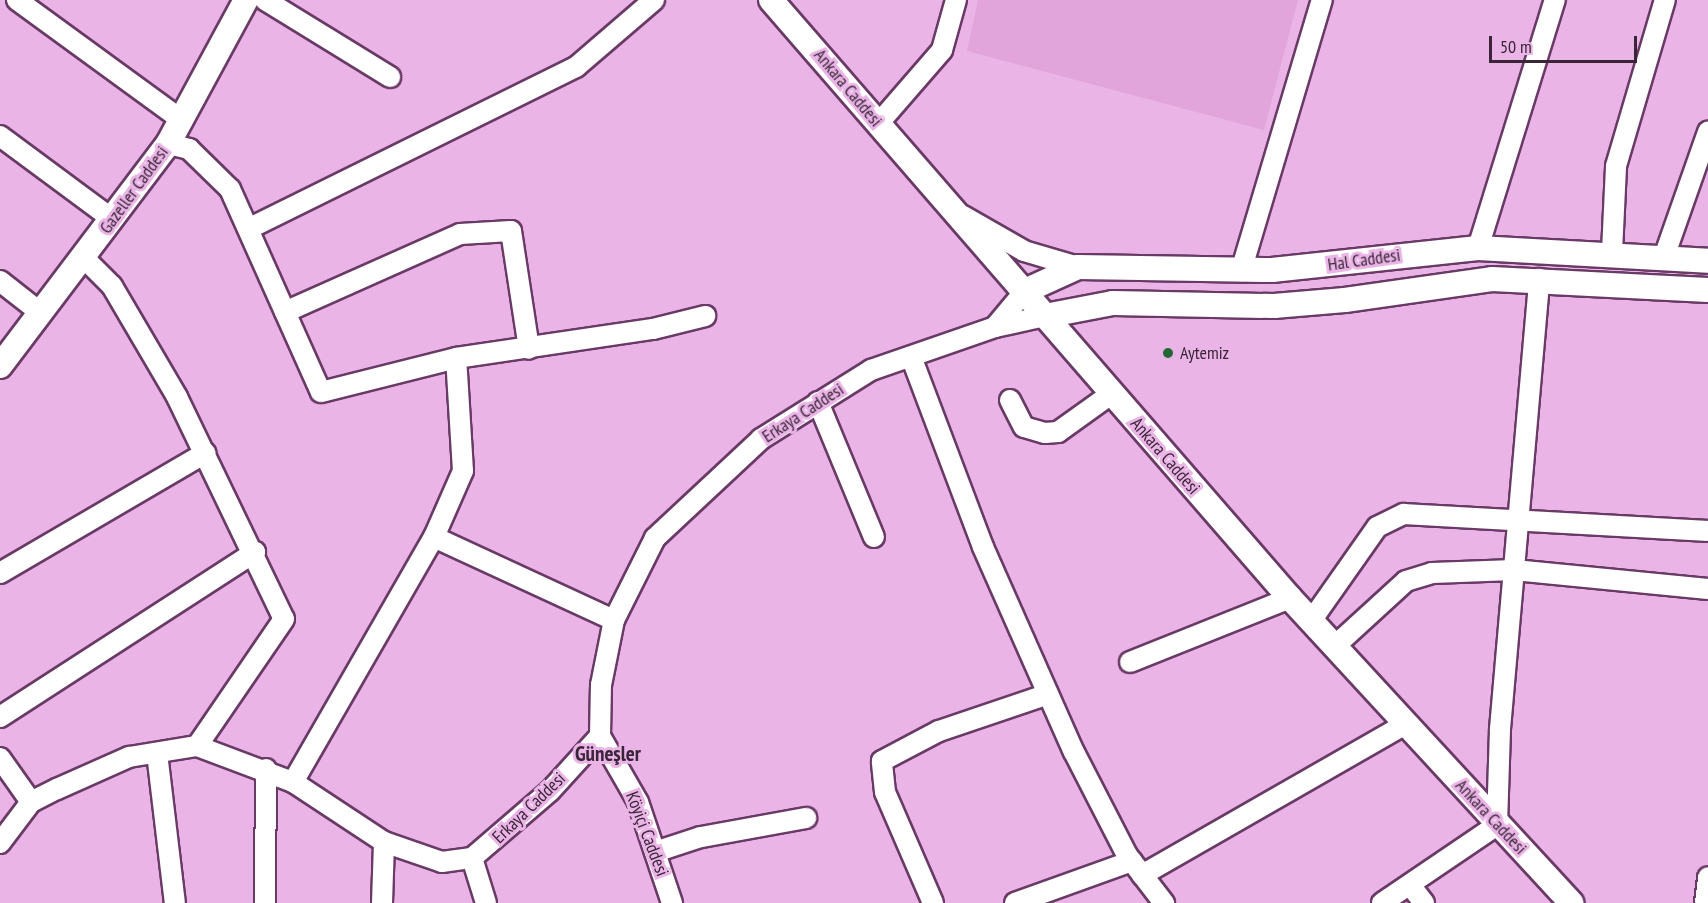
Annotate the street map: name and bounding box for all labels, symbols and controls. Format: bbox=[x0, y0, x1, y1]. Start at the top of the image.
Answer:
scale bar bbox=[1492, 24, 1640, 62]
text: 50 m bbox=[1500, 35, 1532, 58]
street label: Ankara Caddesi bbox=[809, 45, 887, 131]
street label: Gazeller Caddesi bbox=[95, 142, 173, 238]
street label: Hal Caddesi bbox=[1326, 244, 1402, 276]
place label: Aytemiz bbox=[1180, 342, 1229, 364]
marker: Aytemiz bbox=[1161, 346, 1175, 360]
street label: Erkaya Caddesi bbox=[758, 379, 848, 447]
street label: Ankara Caddesi bbox=[1126, 413, 1204, 499]
district label: Güneşler bbox=[575, 741, 641, 767]
street label: Erkaya Caddesi bbox=[488, 768, 570, 848]
street label: Ankara Caddesi bbox=[1451, 775, 1531, 859]
street label: Köyiçi Caddesi bbox=[621, 789, 673, 879]

